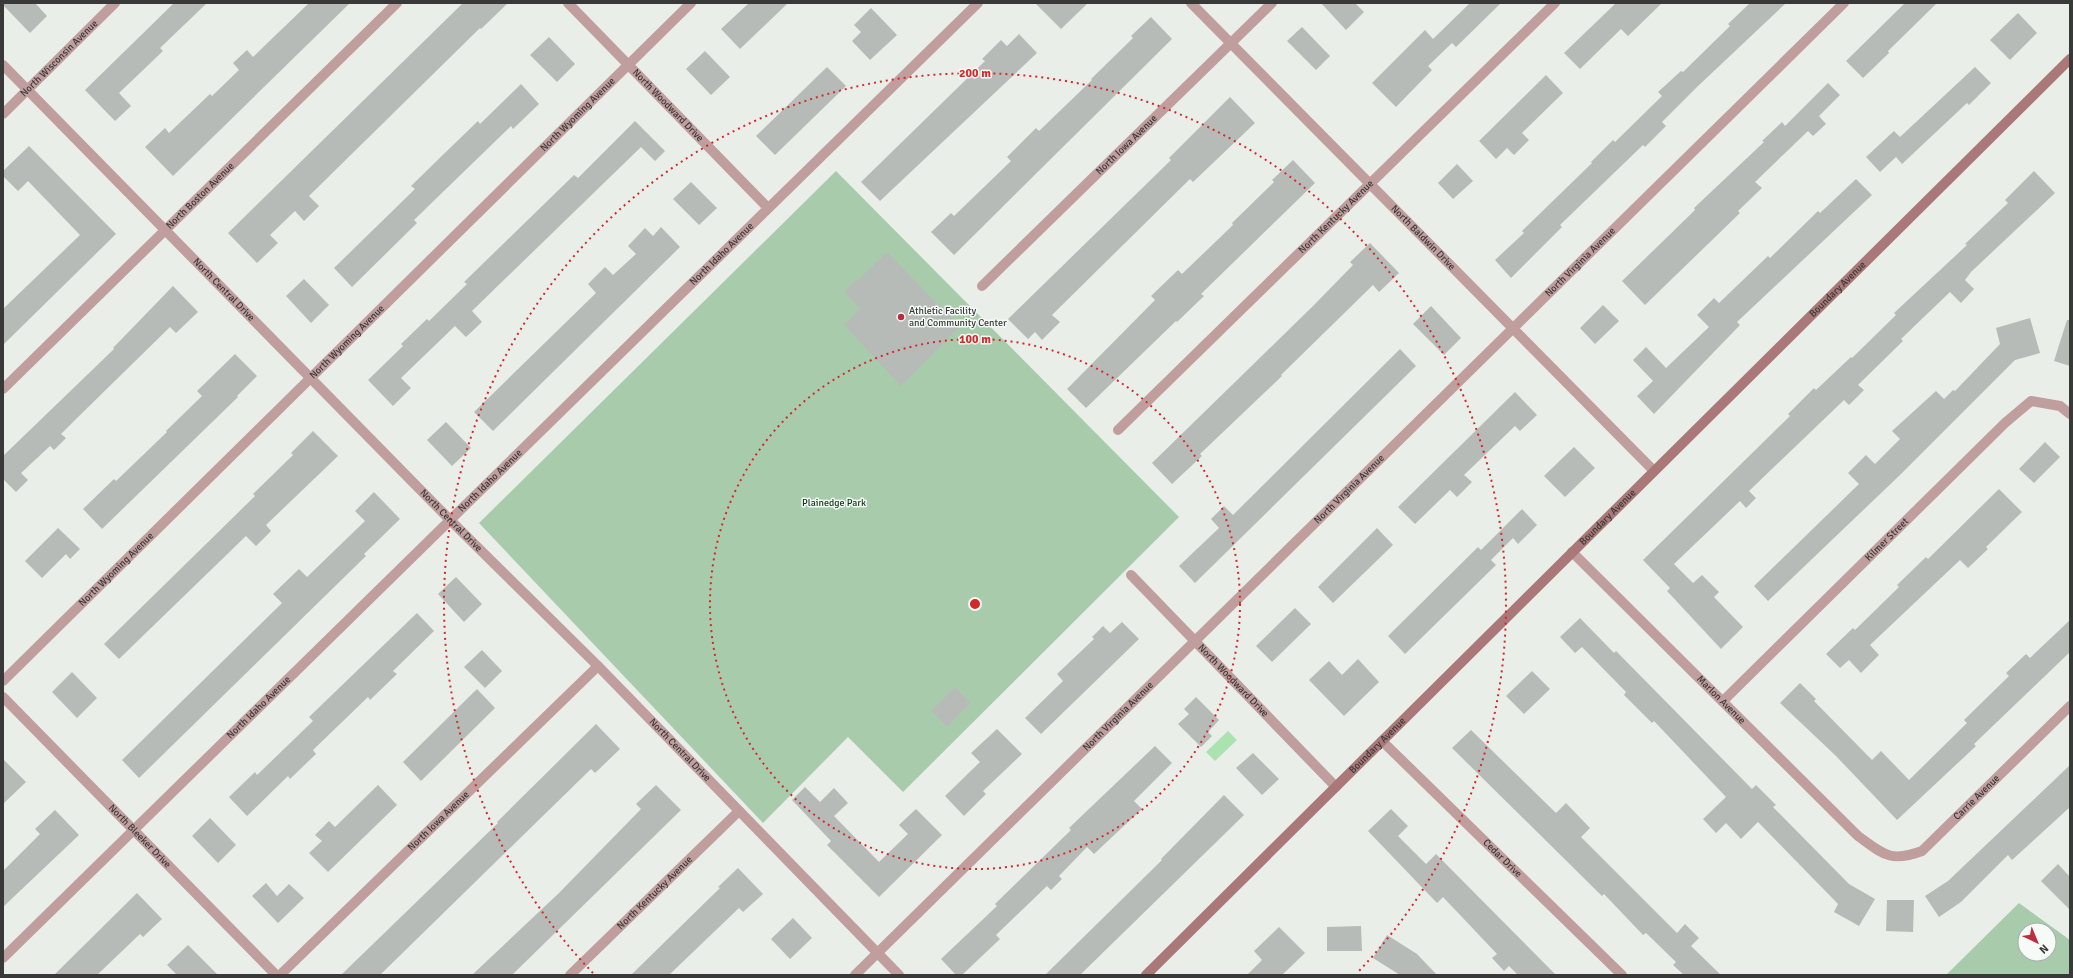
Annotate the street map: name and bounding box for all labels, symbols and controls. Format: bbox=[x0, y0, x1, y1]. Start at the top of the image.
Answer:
street label: North Wisconsin Avenue bbox=[18, 17, 100, 99]
text: 200 m bbox=[959, 66, 991, 81]
street label: North Woodward Drive bbox=[630, 67, 706, 144]
street label: North Wyoming Avenue bbox=[538, 75, 618, 154]
street label: North Iowa Avenue bbox=[1093, 112, 1160, 177]
street label: North Boston Avenue bbox=[164, 160, 237, 232]
street label: North Kentucky Avenue bbox=[1296, 178, 1376, 256]
street label: North Baldwin Drive bbox=[1388, 203, 1458, 273]
street label: North Idaho Avenue bbox=[687, 220, 756, 288]
street label: North Virginia Avenue bbox=[1543, 225, 1618, 299]
street label: North Central Drive bbox=[190, 256, 257, 324]
street label: Boundary Avenue bbox=[1807, 259, 1868, 320]
street label: North Wyoming Avenue bbox=[307, 303, 387, 381]
place label: Athletic Facility and Community Center bbox=[909, 305, 1007, 329]
marker: Athletic Facility and Community Center bbox=[896, 312, 906, 322]
text: 100 m bbox=[959, 332, 991, 347]
street label: North Idaho Avenue bbox=[456, 447, 525, 515]
street label: North Virginia Avenue bbox=[1312, 452, 1387, 526]
street label: North Central Drive bbox=[417, 487, 485, 554]
street label: Boundary Avenue bbox=[1577, 487, 1638, 548]
park label: Plainedge Park bbox=[802, 497, 866, 509]
street label: Kilmer Street bbox=[1862, 515, 1912, 564]
street label: North Wyoming Avenue bbox=[76, 530, 156, 609]
centre of rings bbox=[968, 597, 982, 611]
street label: North Woodward Drive bbox=[1195, 642, 1271, 720]
street label: Marlon Avenue bbox=[1694, 673, 1748, 727]
street label: North Idaho Avenue bbox=[224, 674, 293, 741]
street label: North Virginia Avenue bbox=[1080, 679, 1156, 754]
street label: Boundary Avenue bbox=[1347, 715, 1408, 776]
street label: North Central Drive bbox=[646, 716, 713, 784]
street label: Carrie Avenue bbox=[1951, 772, 2002, 823]
street label: North Iowa Avenue bbox=[405, 789, 472, 853]
street label: North Bleeker Drive bbox=[106, 802, 173, 870]
street label: Cedar Drive bbox=[1480, 837, 1524, 880]
street label: North Kentucky Avenue bbox=[615, 854, 695, 932]
north arrow bbox=[2017, 922, 2057, 962]
text: N bbox=[2036, 941, 2051, 956]

